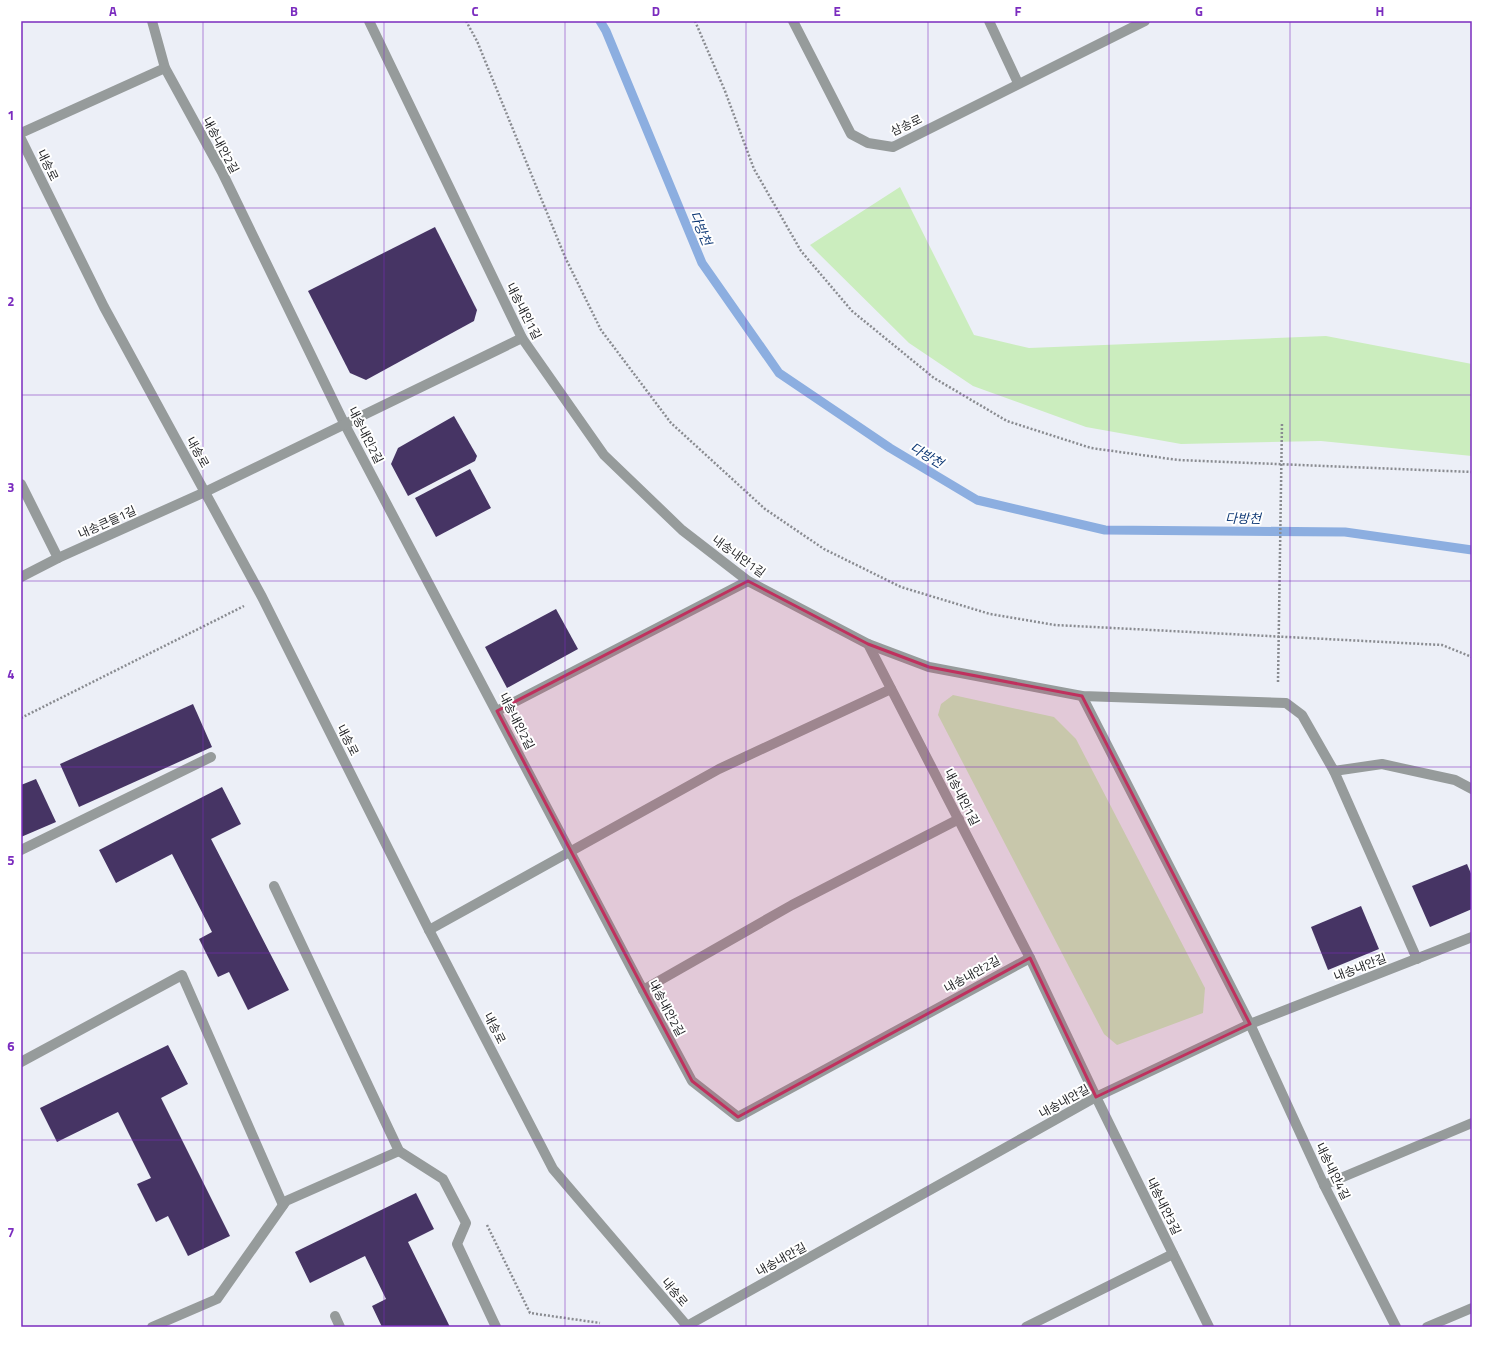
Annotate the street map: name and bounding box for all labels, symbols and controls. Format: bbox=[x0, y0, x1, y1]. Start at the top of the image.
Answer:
text: A bbox=[109, 1, 117, 21]
text: B bbox=[290, 1, 298, 21]
text: C bbox=[471, 1, 479, 21]
text: D bbox=[652, 1, 660, 21]
text: E bbox=[833, 1, 841, 21]
text: F bbox=[1015, 1, 1022, 21]
text: G bbox=[1195, 1, 1203, 21]
text: H bbox=[1376, 1, 1384, 21]
text: 1 bbox=[7, 105, 15, 125]
street label: 삼송로 bbox=[887, 109, 925, 141]
street label: 내송내안2길 bbox=[198, 113, 244, 177]
street label: 내송로 bbox=[32, 146, 64, 184]
water label: 다방천 bbox=[685, 208, 718, 249]
street label: 내송내안1길 bbox=[501, 279, 547, 343]
text: 2 bbox=[7, 291, 15, 311]
street label: 내송내안2길 bbox=[343, 403, 389, 467]
street label: 내송로 bbox=[182, 433, 214, 471]
water label: 다방천 bbox=[906, 437, 948, 473]
text: 3 bbox=[7, 477, 15, 497]
street label: 내송큰들1길 bbox=[75, 501, 139, 543]
water label: 다방천 bbox=[1225, 508, 1262, 528]
street label: 내송내안1길 bbox=[708, 530, 770, 582]
text: 4 bbox=[7, 664, 15, 684]
street label: 내송내안2길 bbox=[494, 689, 540, 753]
street label: 내송로 bbox=[332, 721, 364, 759]
street label: 내송내안1길 bbox=[939, 765, 985, 829]
text: 5 bbox=[7, 850, 15, 870]
street label: 내송내안길 bbox=[1331, 948, 1389, 986]
street label: 내송내안2길 bbox=[940, 951, 1004, 997]
street label: 내송내안2길 bbox=[644, 976, 690, 1040]
street label: 내송로 bbox=[479, 1009, 511, 1047]
text: 6 bbox=[7, 1036, 15, 1056]
street label: 내송내안길 bbox=[1035, 1079, 1093, 1123]
street label: 내송내안4길 bbox=[1311, 1139, 1355, 1203]
street label: 내송내안3길 bbox=[1142, 1174, 1186, 1238]
text: 7 bbox=[7, 1222, 15, 1242]
street label: 내송내안길 bbox=[752, 1237, 810, 1281]
street label: 내송로 bbox=[657, 1273, 693, 1311]

